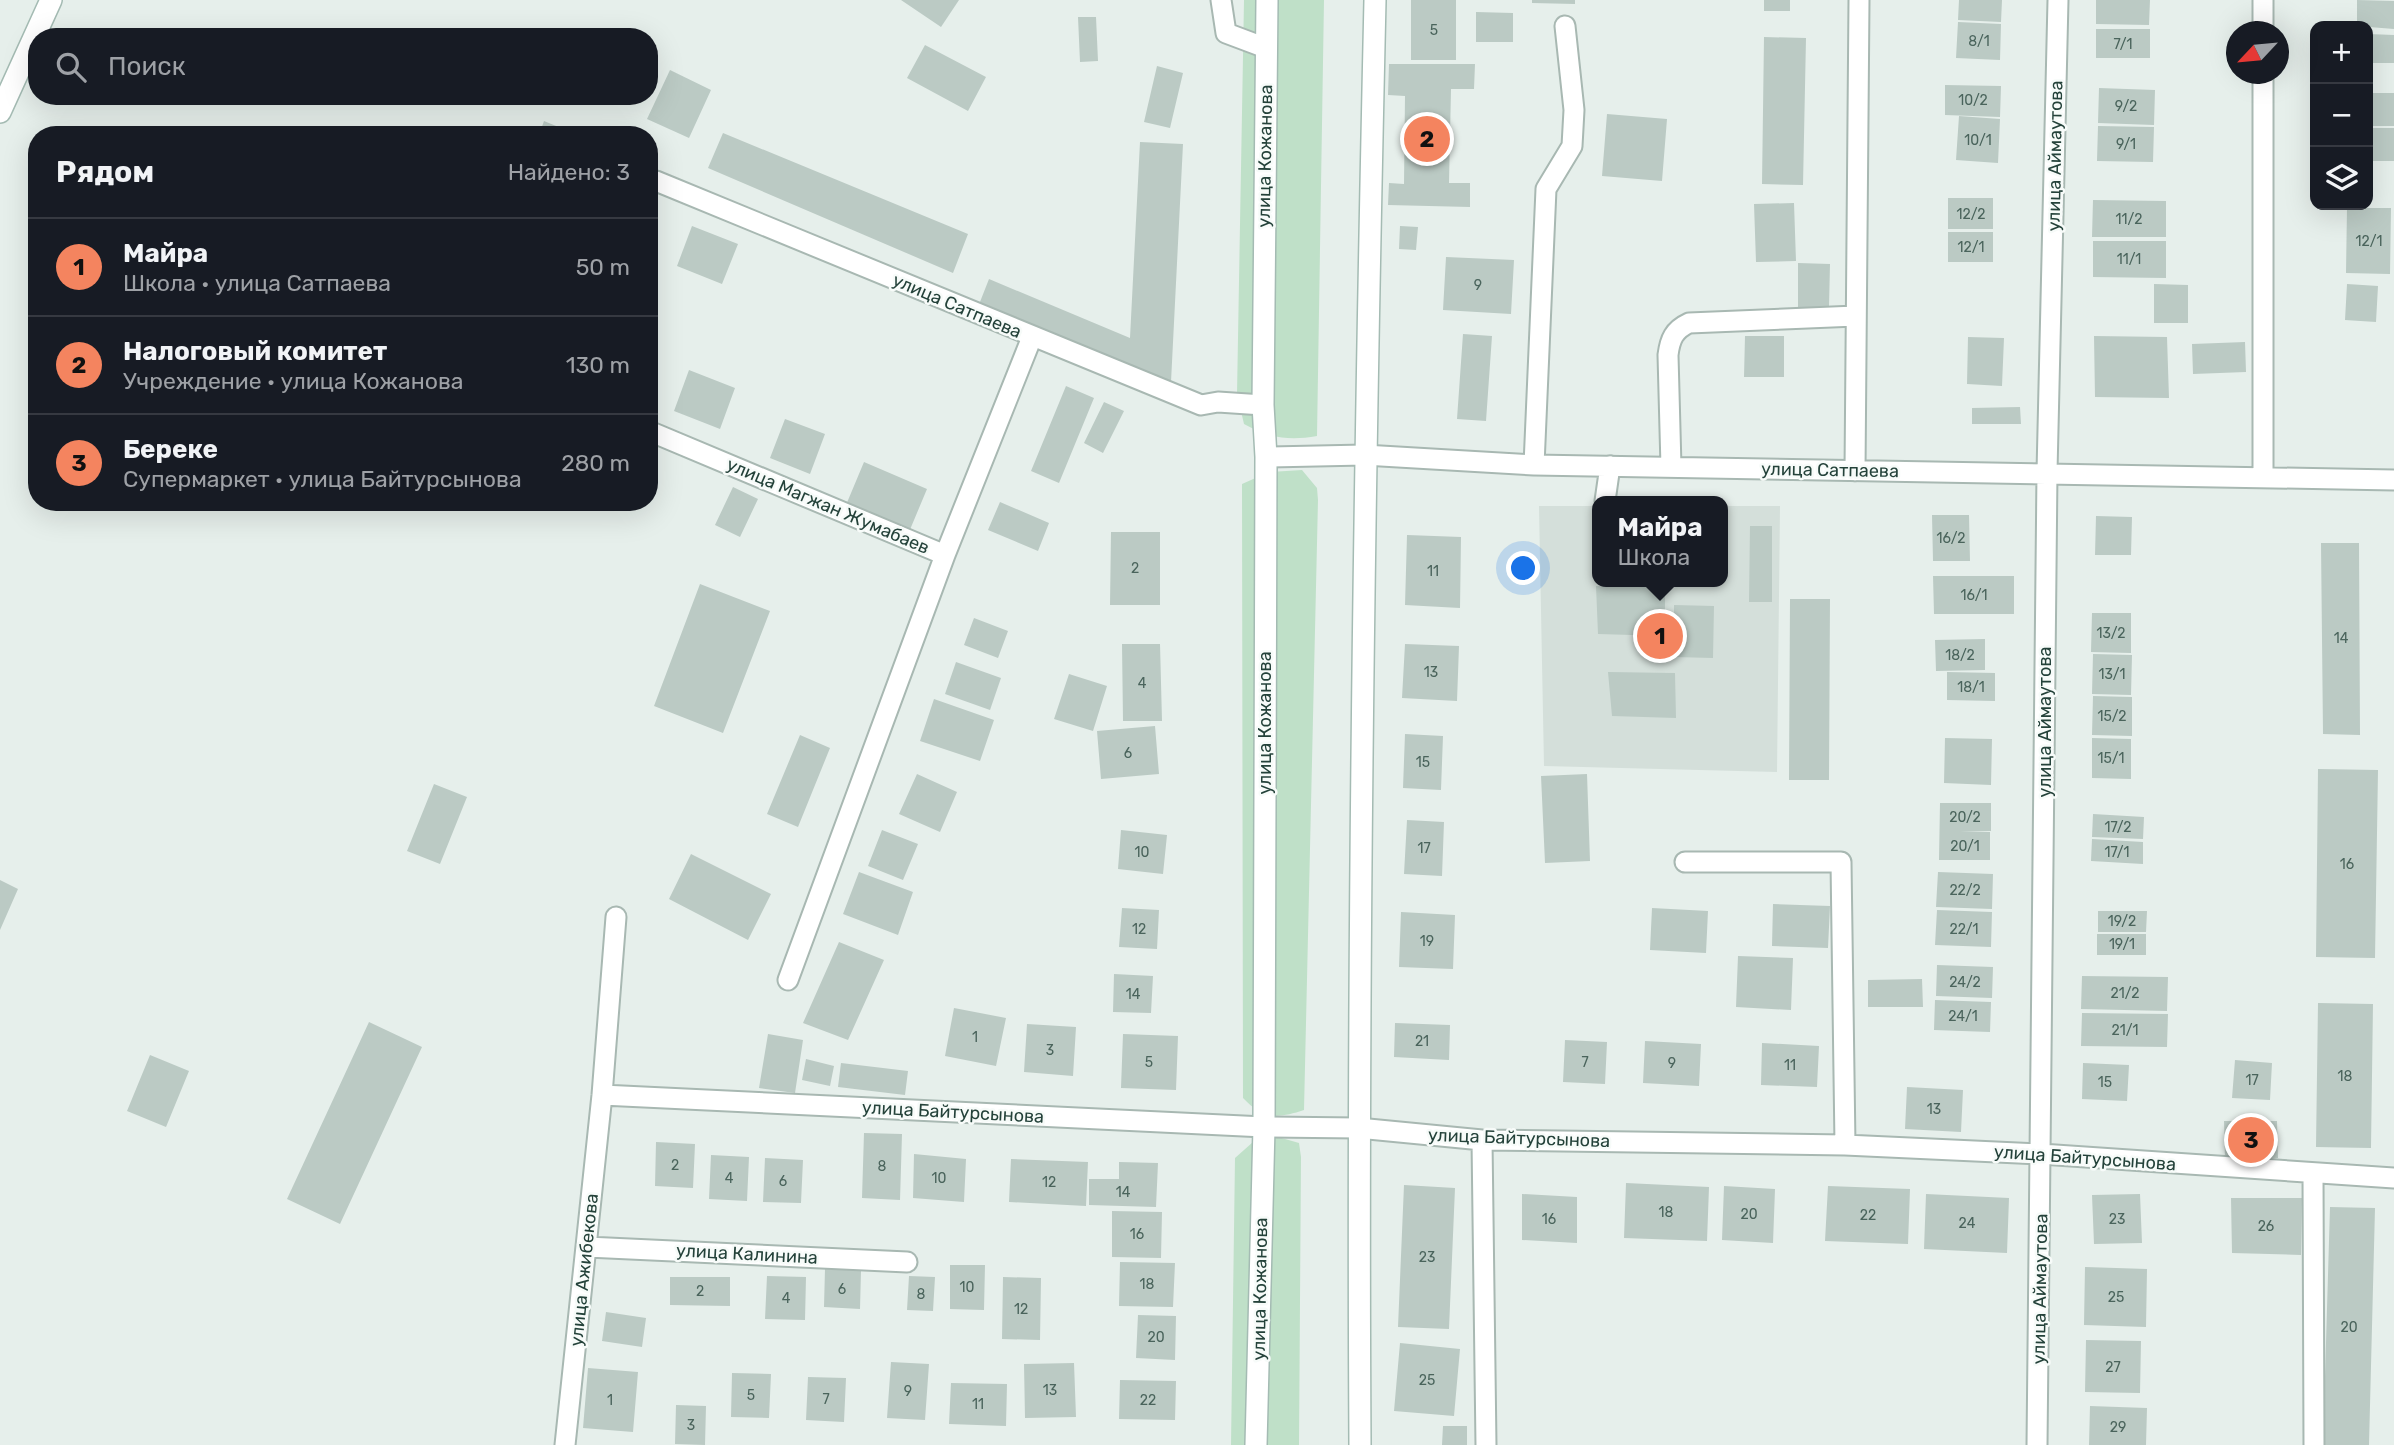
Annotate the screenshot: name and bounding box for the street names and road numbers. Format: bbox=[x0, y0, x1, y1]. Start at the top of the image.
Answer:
street label: улица Аймаутова bbox=[2043, 80, 2067, 232]
street label: улица Кожанова bbox=[1253, 84, 1277, 228]
street label: улица Сатпаева bbox=[889, 269, 1025, 343]
street label: улица Магжан Жумабаев bbox=[723, 453, 933, 559]
street label: улица Сатпаева bbox=[1761, 458, 1899, 482]
street label: улица Аймаутова bbox=[2034, 647, 2056, 797]
street label: улица Кожанова bbox=[1254, 651, 1276, 795]
street label: улица Байтурсынова bbox=[861, 1096, 1045, 1128]
street label: улица Байтурсынова bbox=[1427, 1124, 1611, 1152]
street label: улица Байтурсынова bbox=[1993, 1141, 2177, 1175]
street label: улица Ажибекова bbox=[565, 1192, 603, 1348]
street label: улица Аймаутова bbox=[2028, 1213, 2052, 1365]
street label: улица Кожанова bbox=[1248, 1217, 1272, 1361]
street label: улица Калинина bbox=[676, 1239, 818, 1269]

